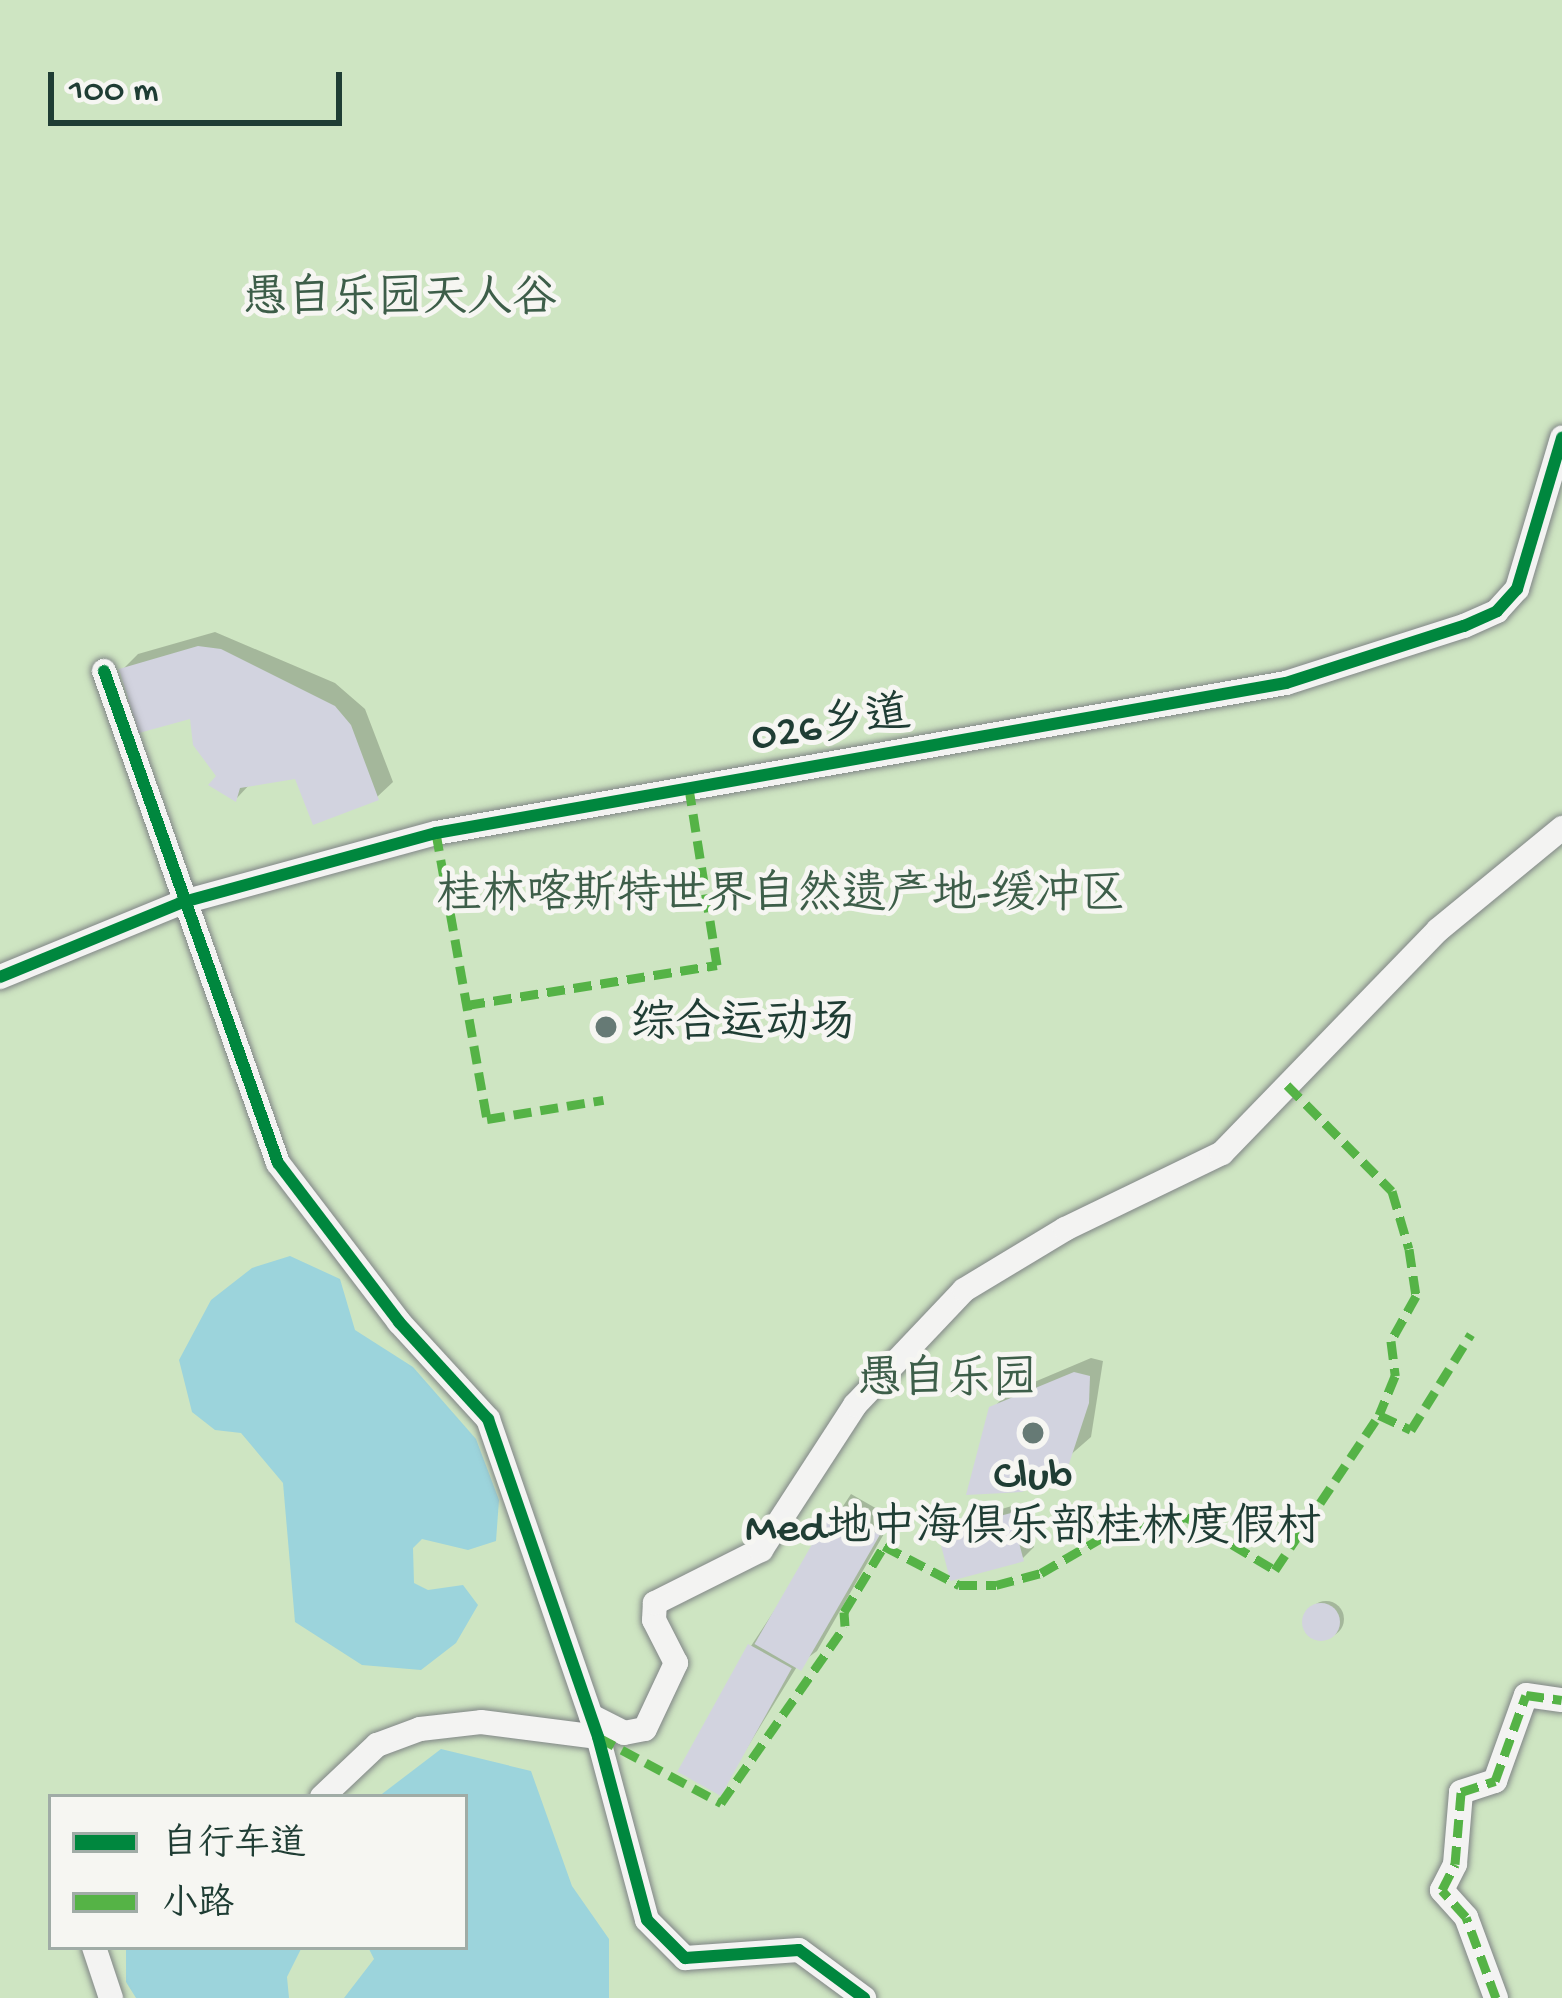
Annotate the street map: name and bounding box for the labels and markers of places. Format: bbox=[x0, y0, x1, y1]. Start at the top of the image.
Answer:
place label: 综合运动场 bbox=[630, 1000, 855, 1054]
marker: 综合运动场 bbox=[593, 1014, 619, 1040]
marker: Club Med地中海俱乐部桂林度假村 bbox=[1020, 1420, 1046, 1446]
place label: Club Med地中海俱乐部桂林度假村 bbox=[745, 1452, 1321, 1558]

